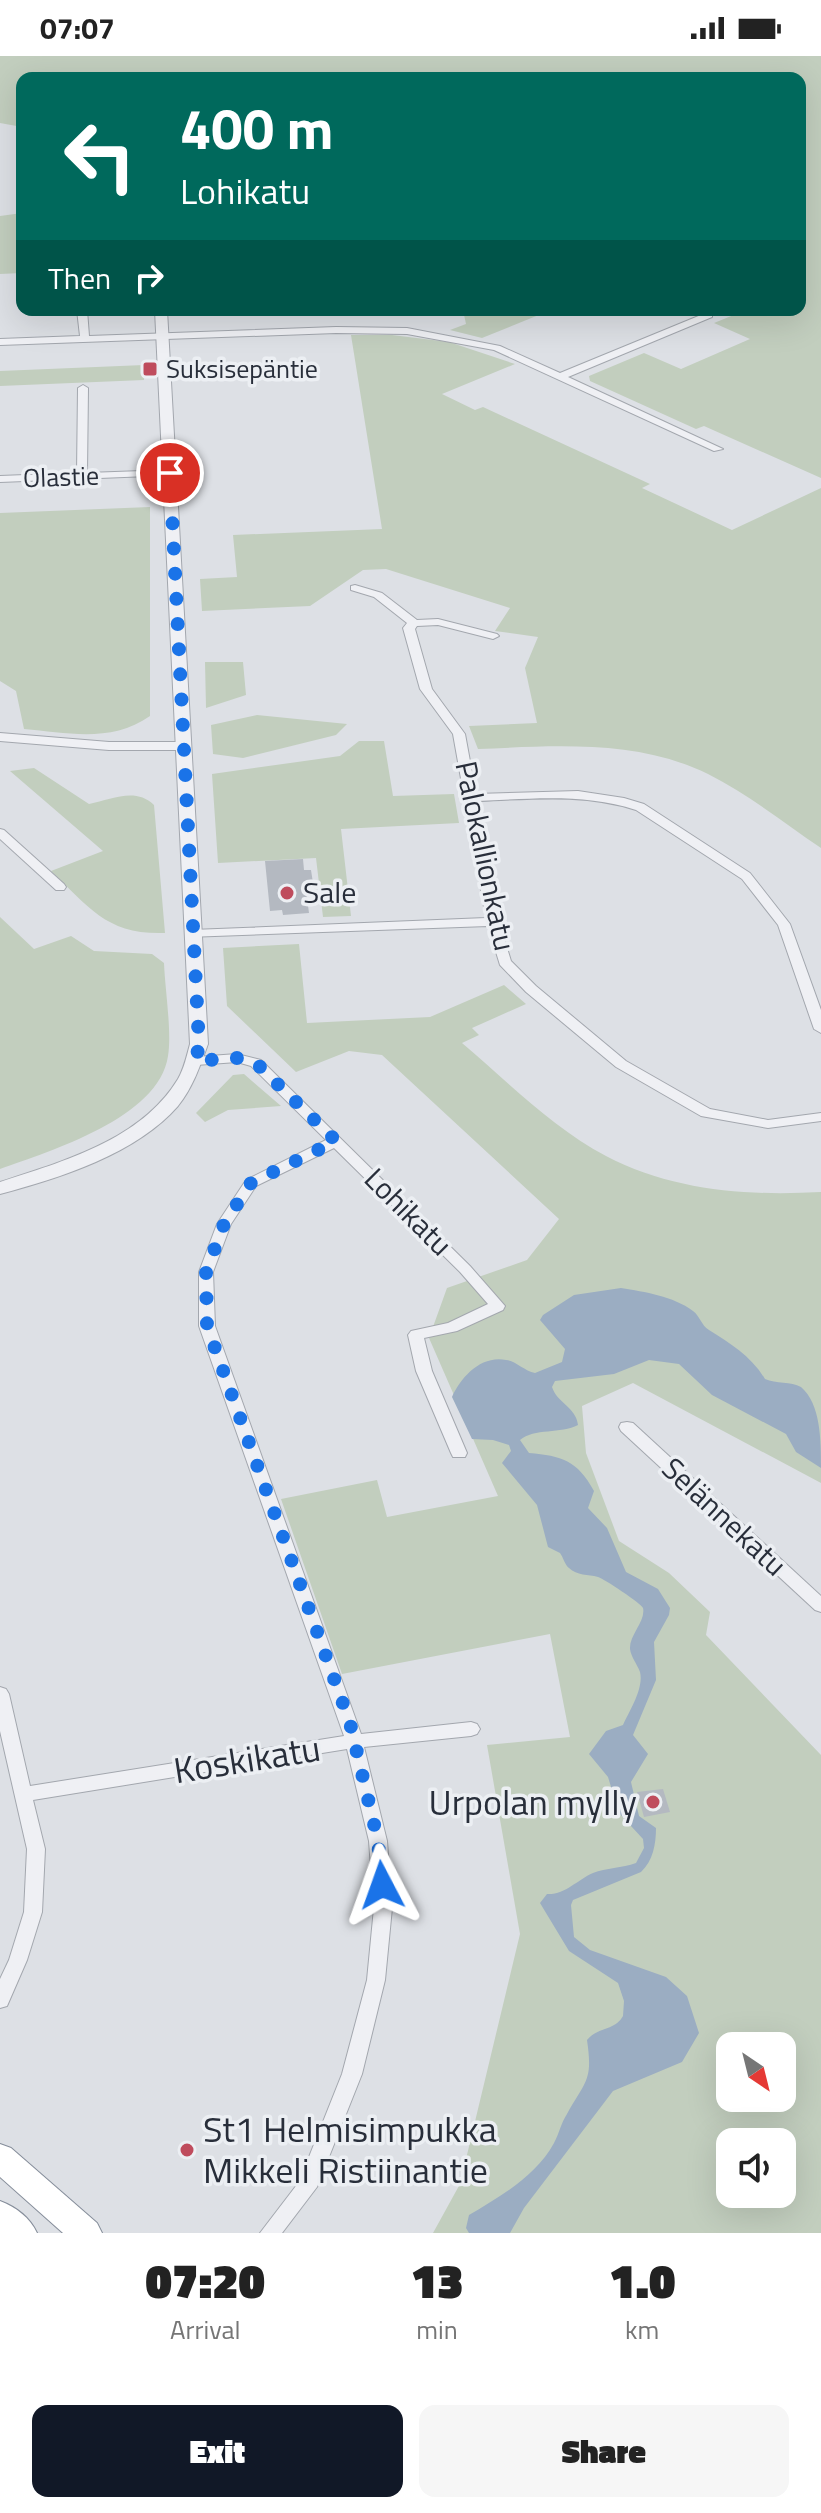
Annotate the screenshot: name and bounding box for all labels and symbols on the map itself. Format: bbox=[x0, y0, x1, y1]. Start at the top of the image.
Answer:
place label: Suksisepäntie bbox=[166, 349, 318, 388]
marker: Suksisepäntie bbox=[141, 360, 159, 378]
pin bbox=[136, 439, 204, 507]
street label: Olastie bbox=[22, 456, 100, 497]
street label: Palokallionkatu bbox=[443, 757, 529, 955]
place label: Sale bbox=[303, 869, 356, 915]
marker: Sale bbox=[278, 884, 296, 902]
street label: Lohikatu bbox=[354, 1157, 463, 1266]
street label: Selännekatu bbox=[652, 1446, 798, 1586]
street label: Koskikatu bbox=[170, 1720, 324, 1797]
place label: Urpolan mylly bbox=[428, 1774, 637, 1829]
marker: Urpolan mylly bbox=[644, 1793, 662, 1811]
position arrow bbox=[340, 1843, 424, 1927]
north arrow bbox=[716, 2032, 796, 2112]
place label: St1 Helmisimpukka Mikkeli Ristiinantie bbox=[203, 2101, 497, 2197]
marker: St1 Helmisimpukka Mikkeli Ristiinantie bbox=[178, 2141, 196, 2159]

